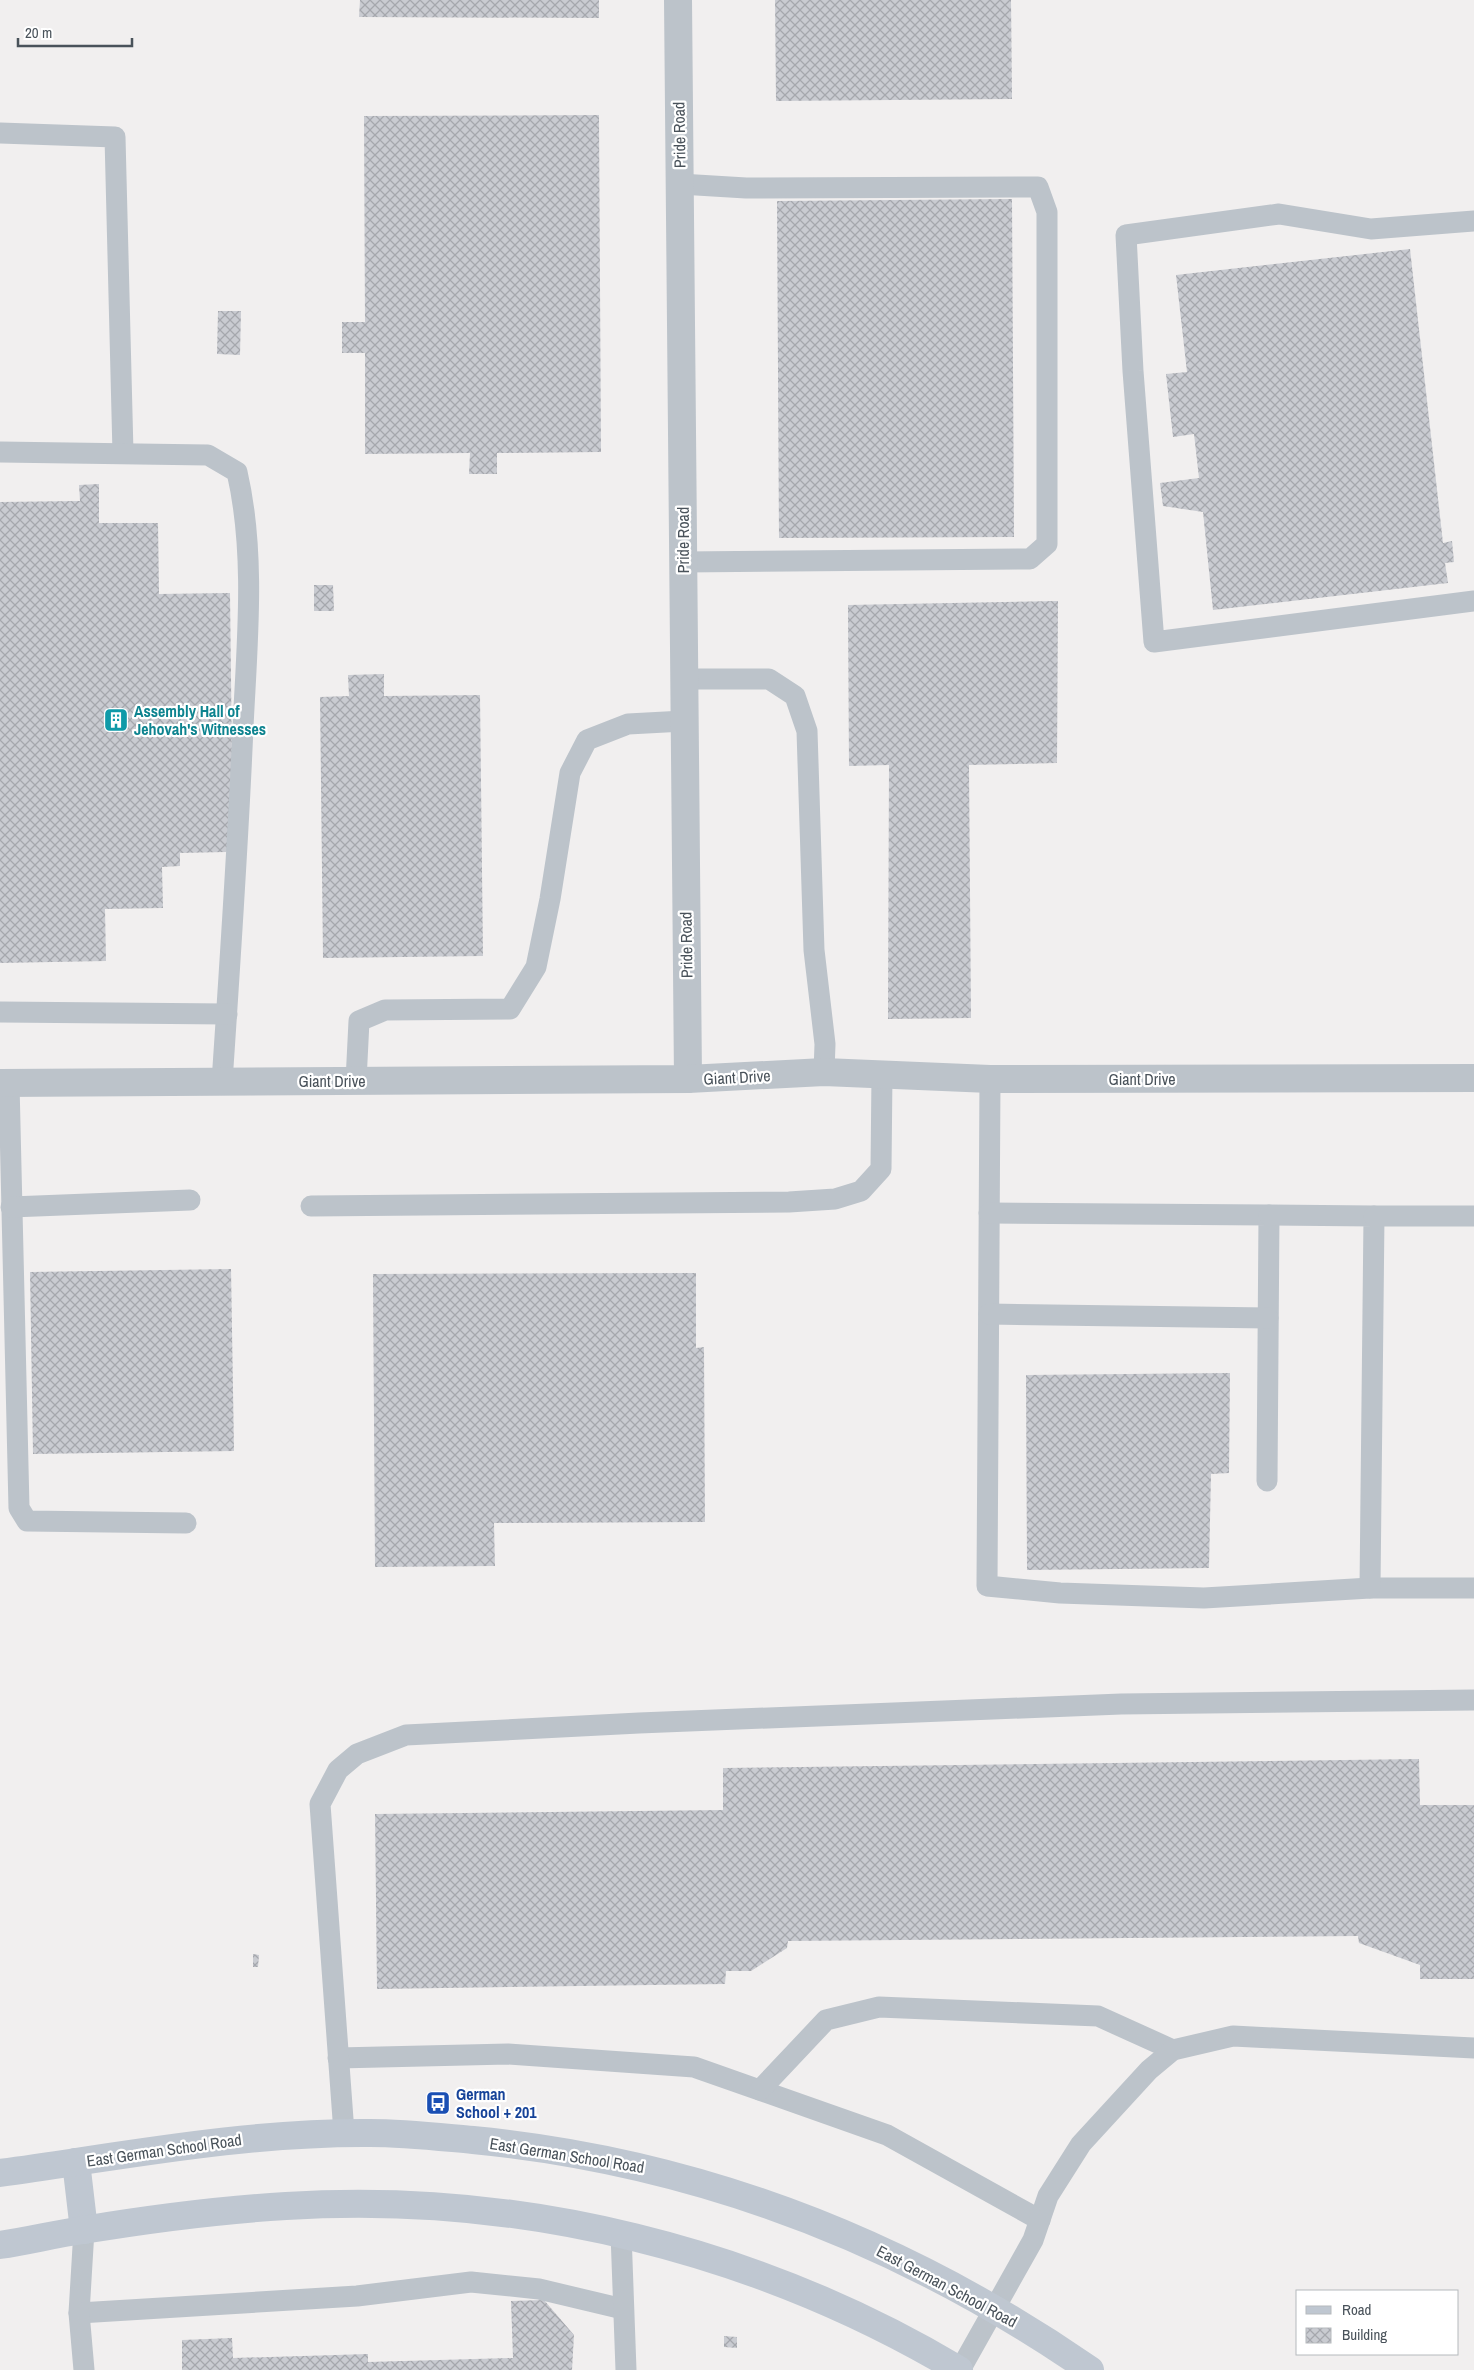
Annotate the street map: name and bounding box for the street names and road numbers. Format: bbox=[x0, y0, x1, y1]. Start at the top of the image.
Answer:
street label: Pride Road bbox=[667, 102, 691, 168]
street label: Pride Road bbox=[672, 507, 694, 573]
street label: Pride Road bbox=[674, 912, 698, 978]
street label: Giant Drive bbox=[703, 1064, 771, 1090]
street label: Giant Drive bbox=[1108, 1068, 1176, 1090]
street label: Giant Drive bbox=[298, 1070, 366, 1092]
street label: East German School Road bbox=[85, 2128, 243, 2172]
street label: East German School Road bbox=[488, 2132, 646, 2178]
street label: East German School Road bbox=[873, 2240, 1021, 2332]

